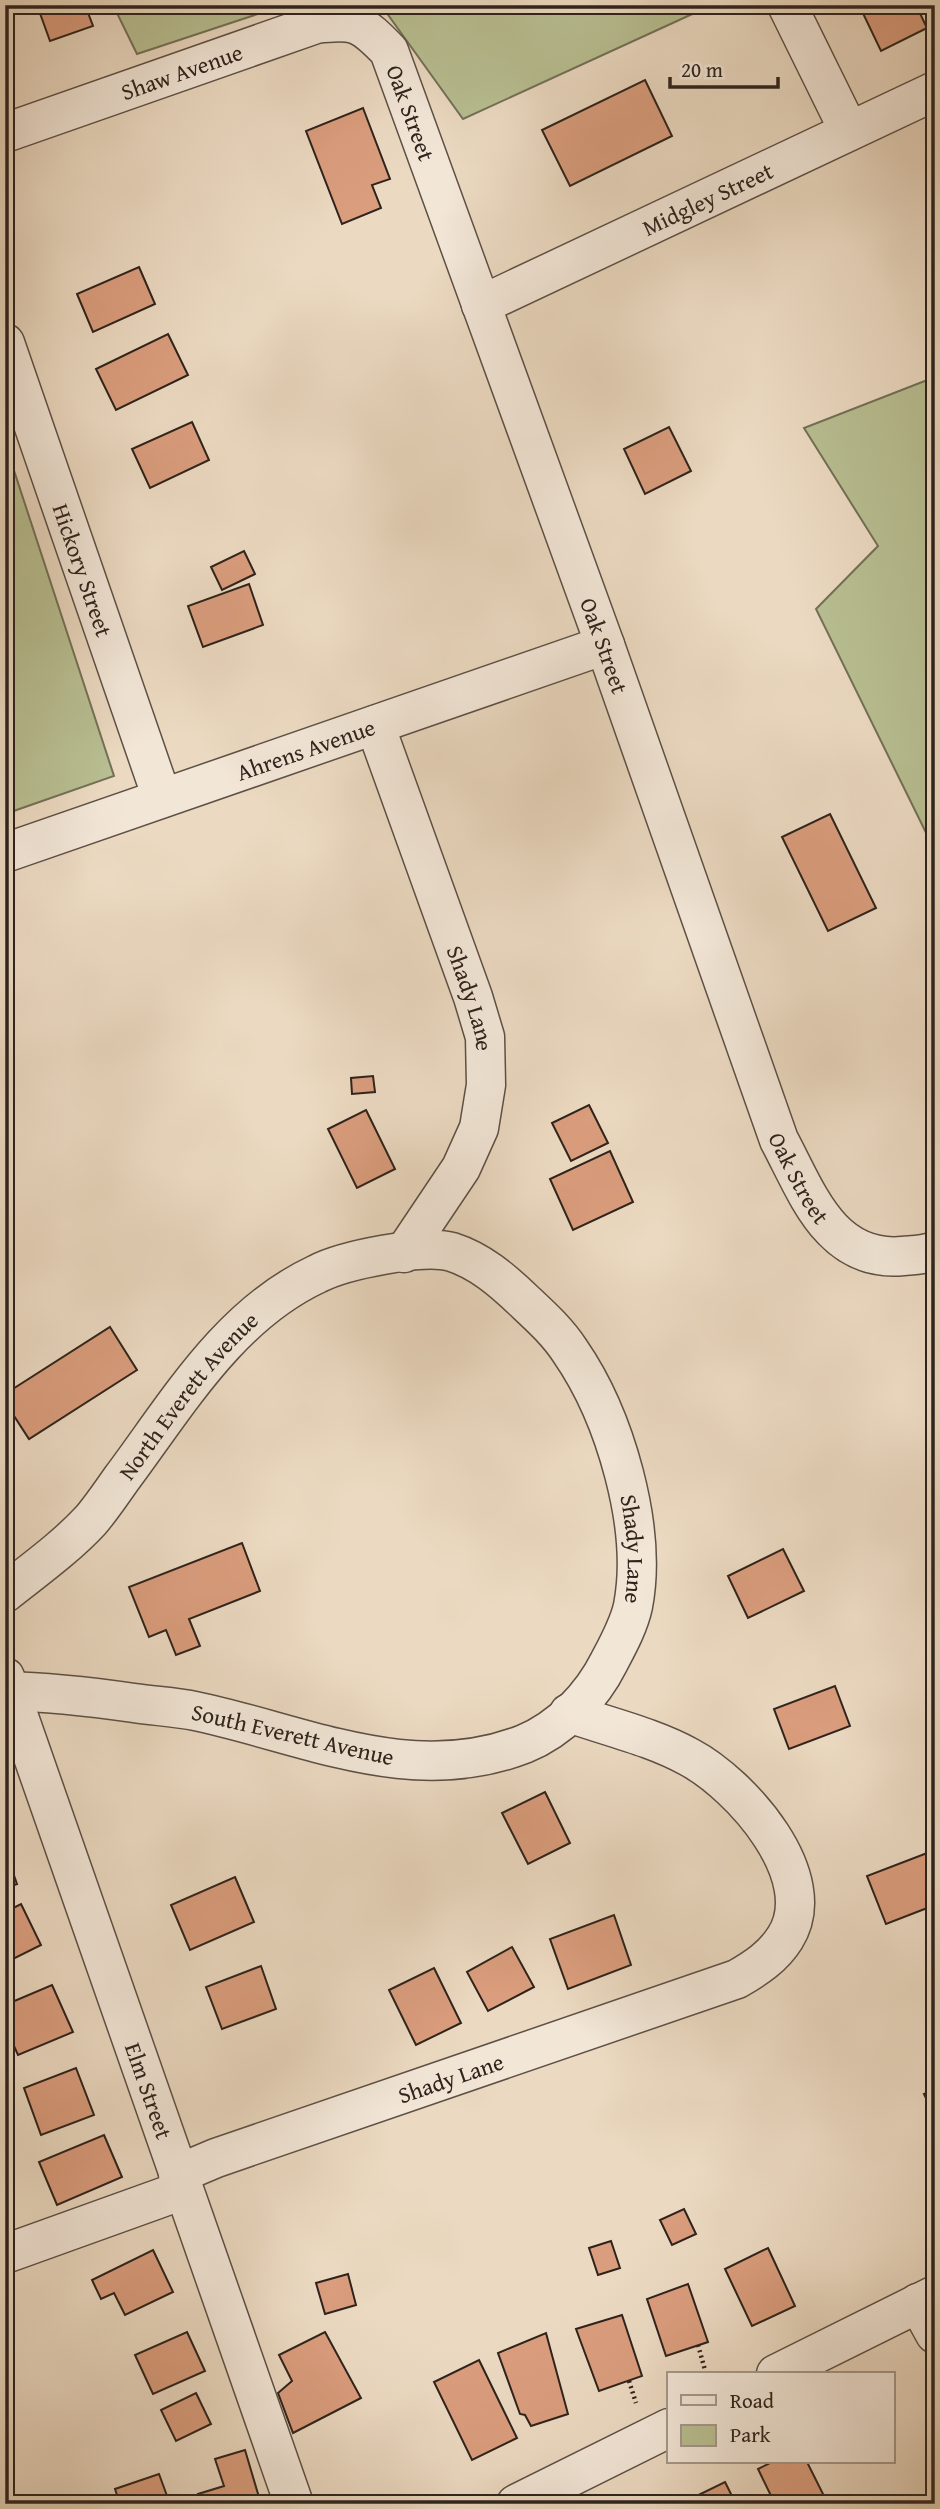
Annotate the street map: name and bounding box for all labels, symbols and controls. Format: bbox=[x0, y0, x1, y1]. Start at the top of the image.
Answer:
street label: Shaw Avenue bbox=[116, 35, 247, 108]
scale bar bbox=[670, 46, 779, 90]
text: 20 m bbox=[681, 54, 723, 85]
street label: Oak Street bbox=[379, 60, 444, 165]
street label: Midgley Street bbox=[636, 153, 778, 243]
street label: Hickory Street bbox=[45, 499, 122, 641]
street label: Oak Street bbox=[573, 593, 637, 698]
street label: Ahrens Avenue bbox=[232, 710, 379, 788]
street label: Shady Lane bbox=[439, 941, 502, 1051]
street label: Oak Street bbox=[761, 1128, 838, 1231]
street label: North Everett Avenue bbox=[110, 1303, 265, 1486]
street label: Shady Lane bbox=[613, 1491, 653, 1606]
street label: South Everett Avenue bbox=[189, 1695, 397, 1773]
street label: Elm Street bbox=[117, 2038, 182, 2143]
street label: Shady Lane bbox=[393, 2044, 508, 2111]
legend bbox=[667, 2372, 894, 2464]
text: Road bbox=[730, 2385, 775, 2416]
text: Park bbox=[730, 2419, 771, 2450]

